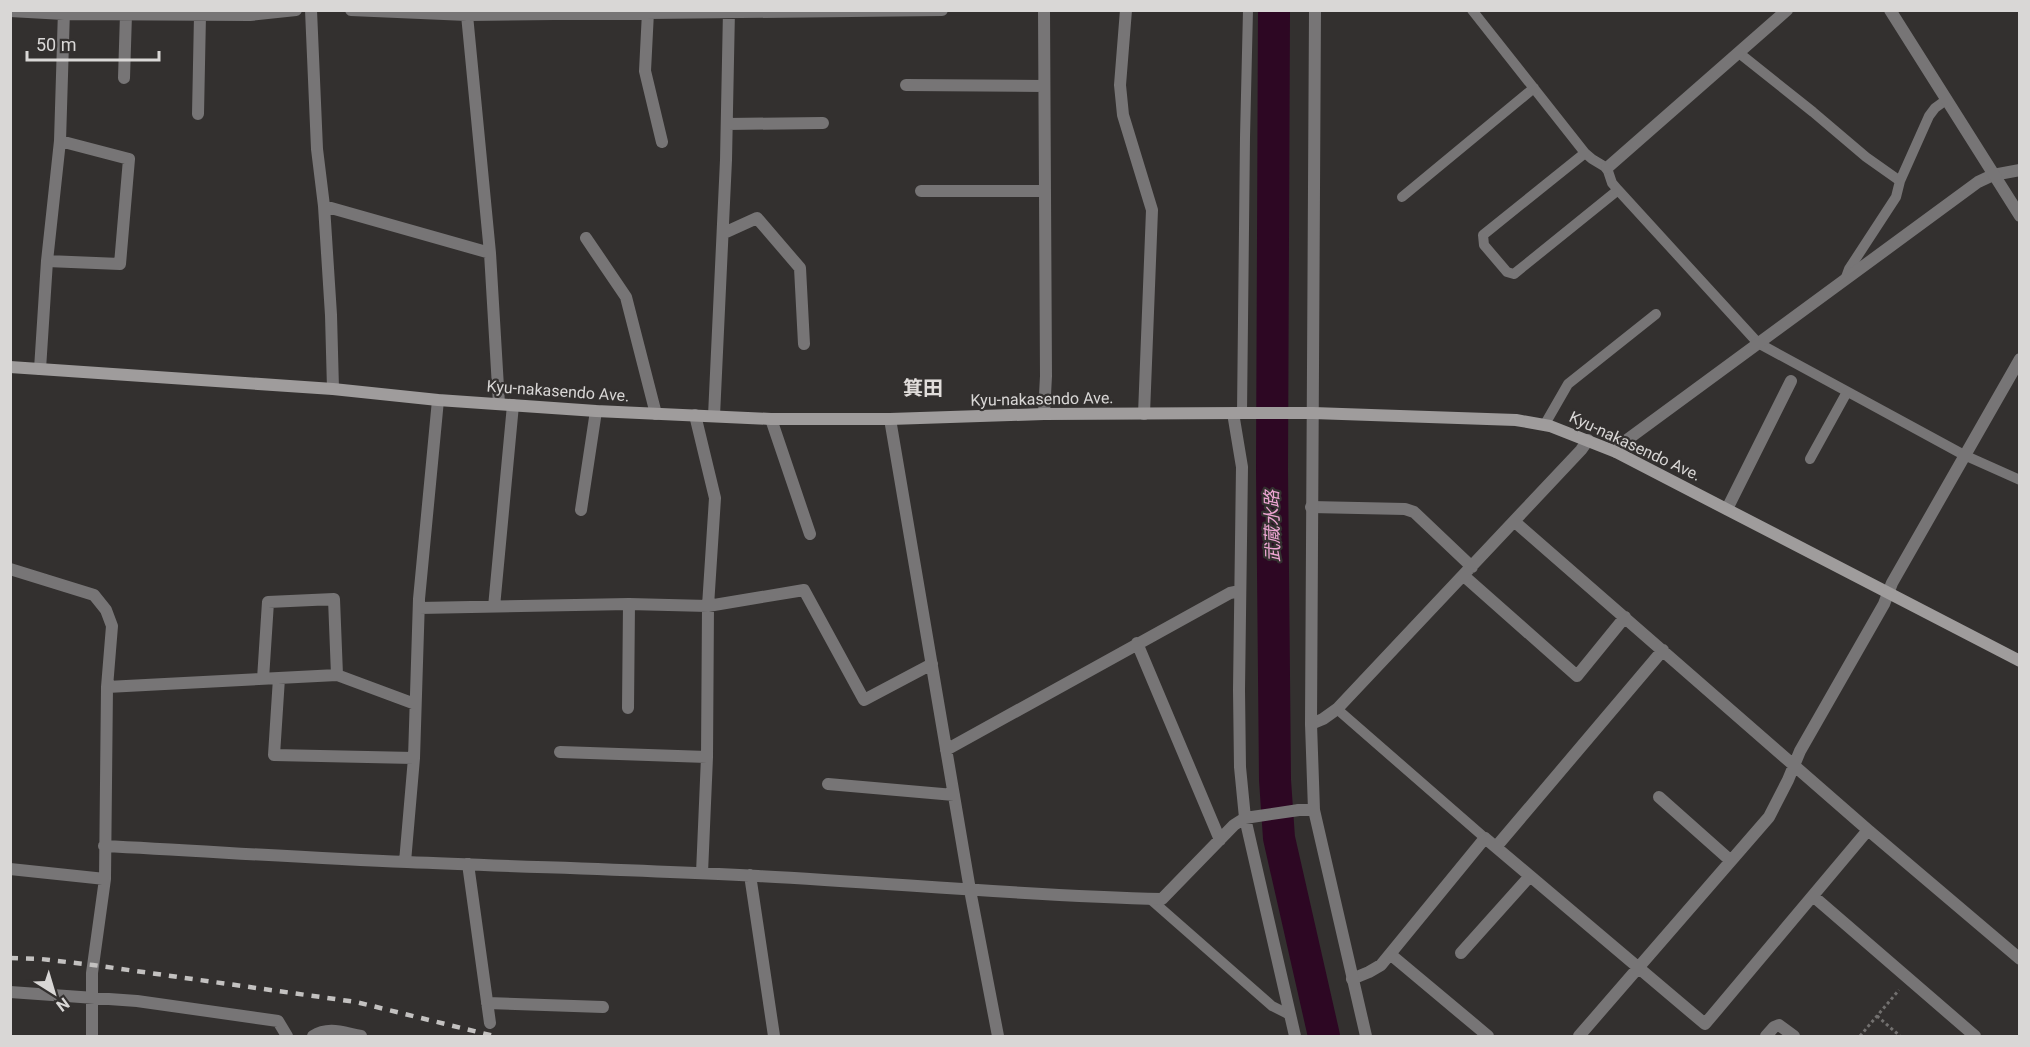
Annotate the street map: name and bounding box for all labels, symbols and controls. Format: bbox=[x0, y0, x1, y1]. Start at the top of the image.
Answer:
scale bar bbox=[27, 24, 159, 62]
text: 50 m bbox=[36, 34, 76, 55]
district label: 箕田 bbox=[903, 376, 943, 400]
street label: Kyu-nakasendo Ave. bbox=[486, 377, 630, 405]
street label: Kyu-nakasendo Ave. bbox=[970, 388, 1114, 410]
street label: Kyu-nakasendo Ave. bbox=[1566, 407, 1704, 485]
water label: 武蔵水路 bbox=[1261, 488, 1283, 562]
north arrow bbox=[24, 963, 84, 1023]
text: N bbox=[52, 994, 73, 1016]

